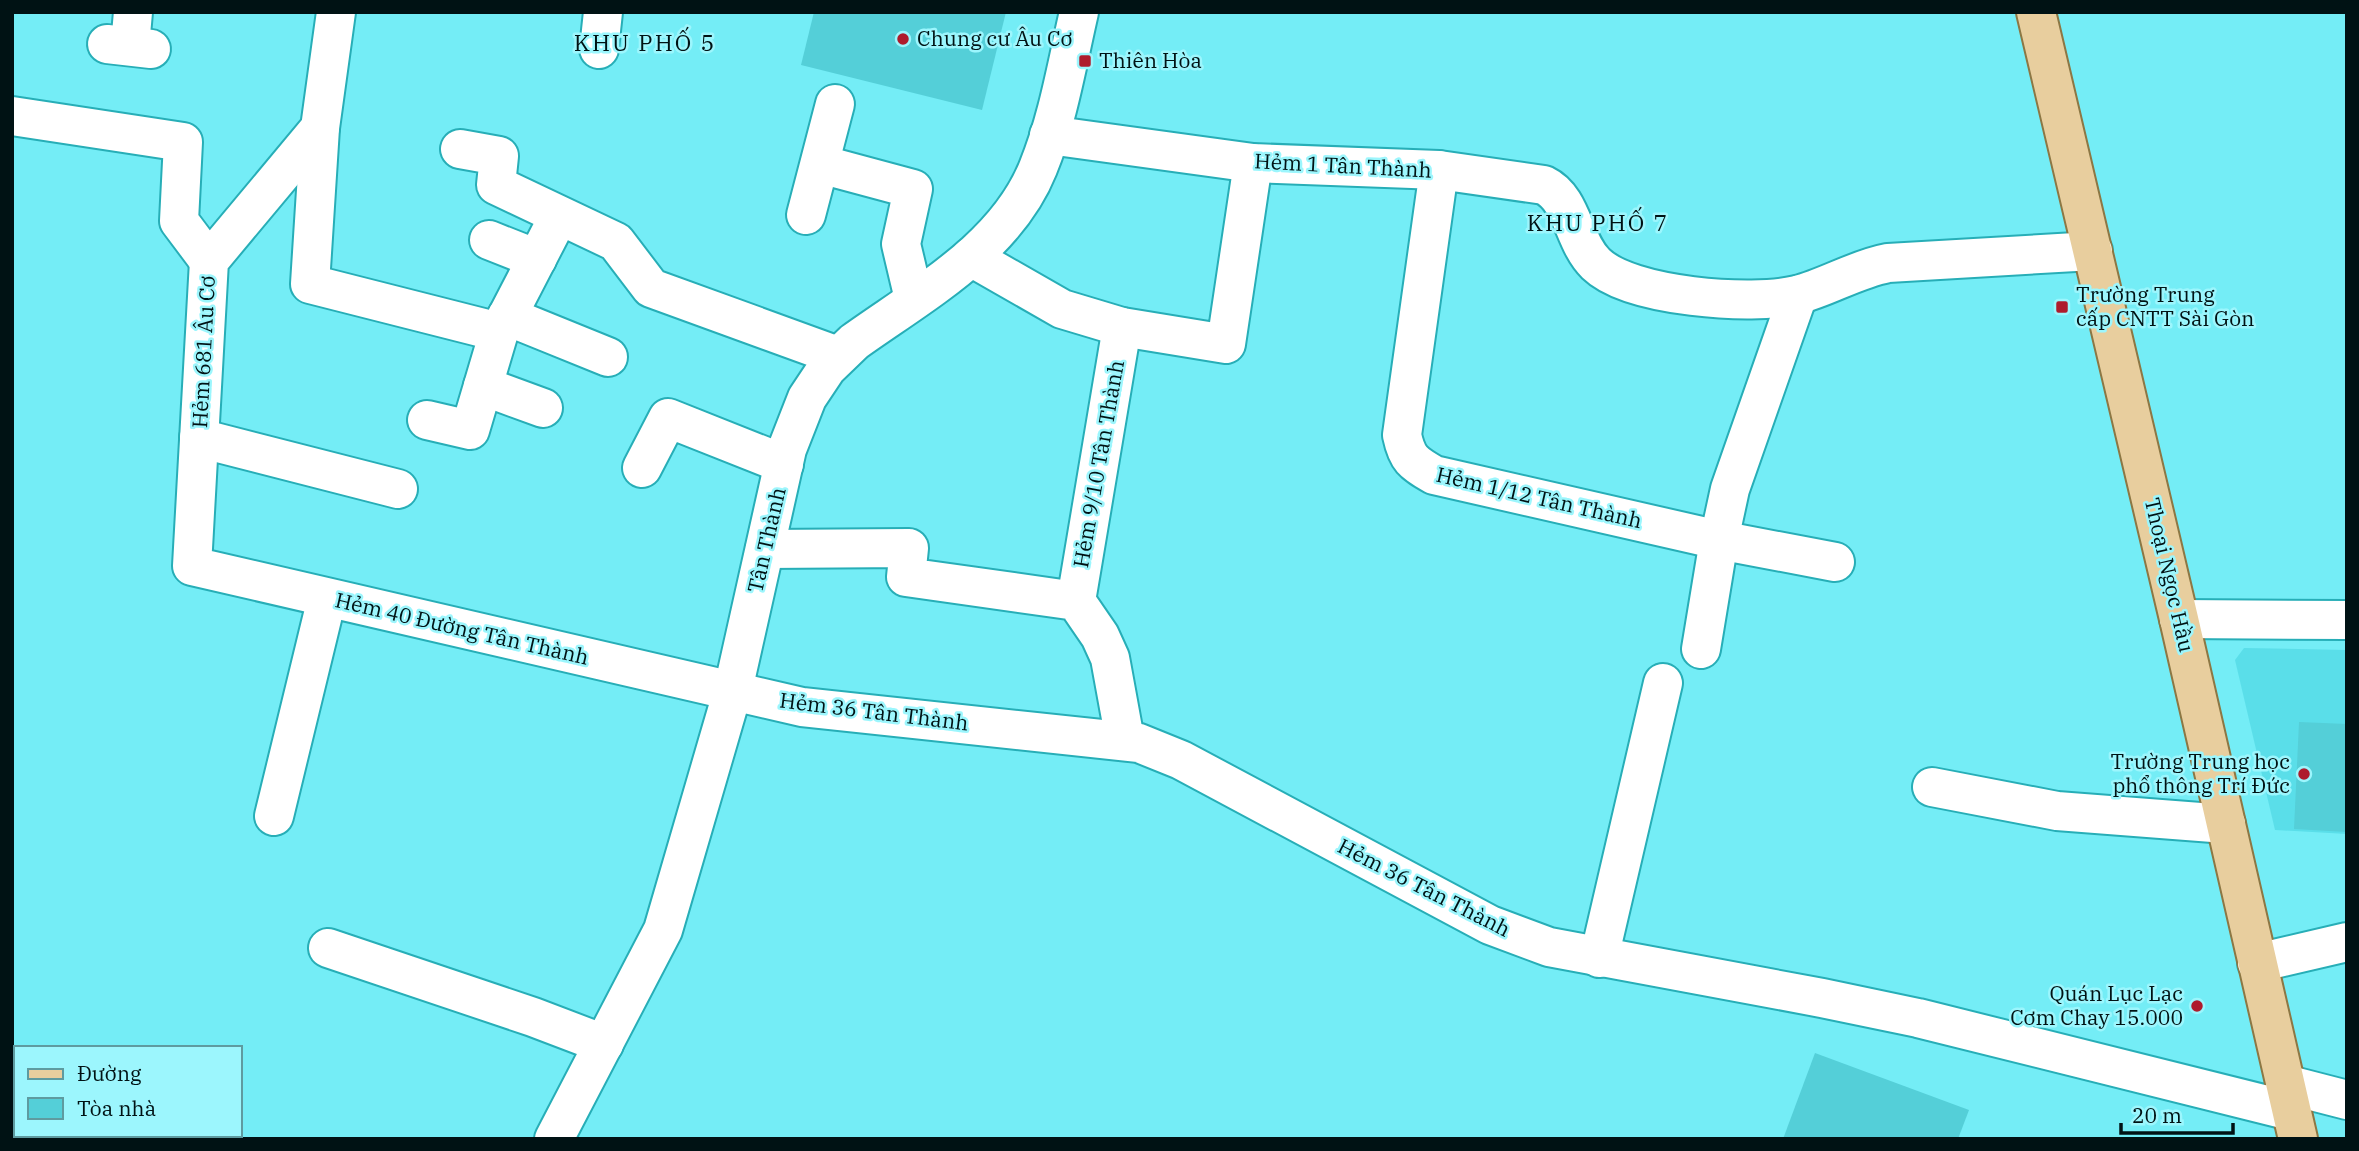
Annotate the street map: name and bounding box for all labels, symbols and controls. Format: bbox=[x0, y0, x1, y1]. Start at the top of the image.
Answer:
place label: Chung cư Âu Cơ bbox=[917, 24, 1072, 52]
district label: KHU PHỐ 5 bbox=[574, 26, 716, 57]
marker: Chung cư Âu Cơ bbox=[895, 31, 911, 47]
place label: Thiên Hòa bbox=[1099, 46, 1202, 74]
marker: Thiên Hòa bbox=[1077, 53, 1093, 69]
street label: Hẻm 1 Tân Thành bbox=[1254, 146, 1432, 184]
district label: KHU PHỐ 7 bbox=[1527, 206, 1669, 237]
street label: Hẻm 681 Âu Cơ bbox=[185, 275, 221, 429]
place label: Trường Trung cấp CNTT Sài Gòn bbox=[2076, 280, 2254, 332]
marker: Trường Trung cấp CNTT Sài Gòn bbox=[2054, 299, 2070, 315]
street label: Hẻm 9/10 Tân Thành bbox=[1066, 358, 1130, 570]
street label: Hẻm 1/12 Tân Thành bbox=[1434, 460, 1645, 534]
street label: Tân Thành bbox=[740, 484, 792, 595]
street label: Thoại Ngọc Hầu bbox=[2139, 495, 2201, 655]
street label: Hẻm 40 Đường Tân Thành bbox=[333, 585, 592, 671]
street label: Hẻm 36 Tân Thành bbox=[778, 686, 970, 736]
place label: Trường Trung học phổ thông Trí Đức bbox=[2111, 747, 2290, 799]
marker: Trường Trung học phổ thông Trí Đức bbox=[2296, 766, 2312, 782]
street label: Hẻm 36 Tân Thành bbox=[1333, 831, 1516, 943]
place label: Quán Lục Lạc Cơm Chay 15.000 bbox=[2010, 979, 2183, 1031]
marker: Quán Lục Lạc Cơm Chay 15.000 bbox=[2189, 998, 2205, 1014]
legend bbox=[14, 1046, 242, 1137]
text: Đường bbox=[77, 1059, 142, 1087]
scale bar bbox=[2121, 1092, 2233, 1136]
text: Tòa nhà bbox=[77, 1094, 156, 1122]
text: 20 m bbox=[2132, 1101, 2182, 1129]

